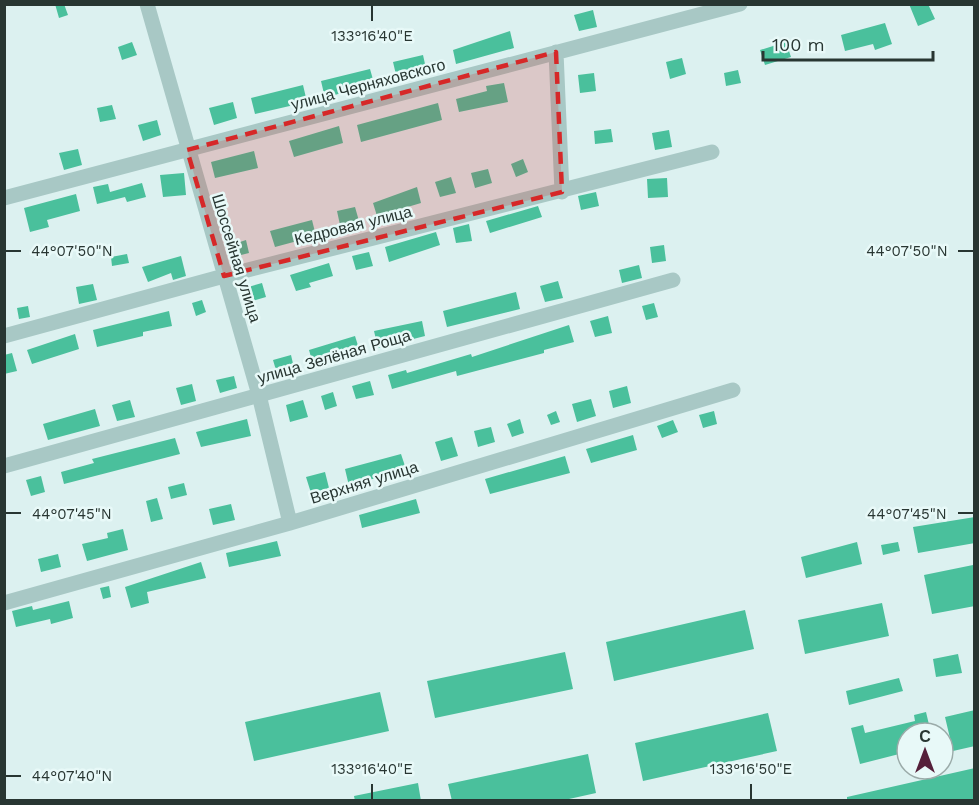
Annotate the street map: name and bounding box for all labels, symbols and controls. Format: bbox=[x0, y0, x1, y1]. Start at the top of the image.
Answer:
scale bar bbox=[763, 24, 932, 62]
text: 133°16'40"E bbox=[331, 27, 413, 45]
text: 100 m bbox=[772, 34, 825, 55]
street label: улица Черняховского bbox=[289, 55, 447, 114]
street label: Шоссейная улица bbox=[208, 192, 265, 325]
street label: Кедровая улица bbox=[292, 202, 414, 249]
text: 44°07'50"N bbox=[31, 242, 113, 260]
text: 44°07'50"N bbox=[866, 242, 948, 260]
street label: улица Зелёная Роща bbox=[255, 325, 413, 387]
street label: Верхняя улица bbox=[308, 457, 421, 508]
text: 44°07'45"N bbox=[32, 505, 112, 523]
text: 44°07'45"N bbox=[867, 505, 947, 523]
north arrow bbox=[895, 721, 955, 781]
text: С bbox=[919, 727, 931, 746]
text: 133°16'40"E bbox=[331, 760, 413, 778]
text: 133°16'50"E bbox=[710, 760, 792, 778]
text: 44°07'40"N bbox=[32, 767, 112, 785]

